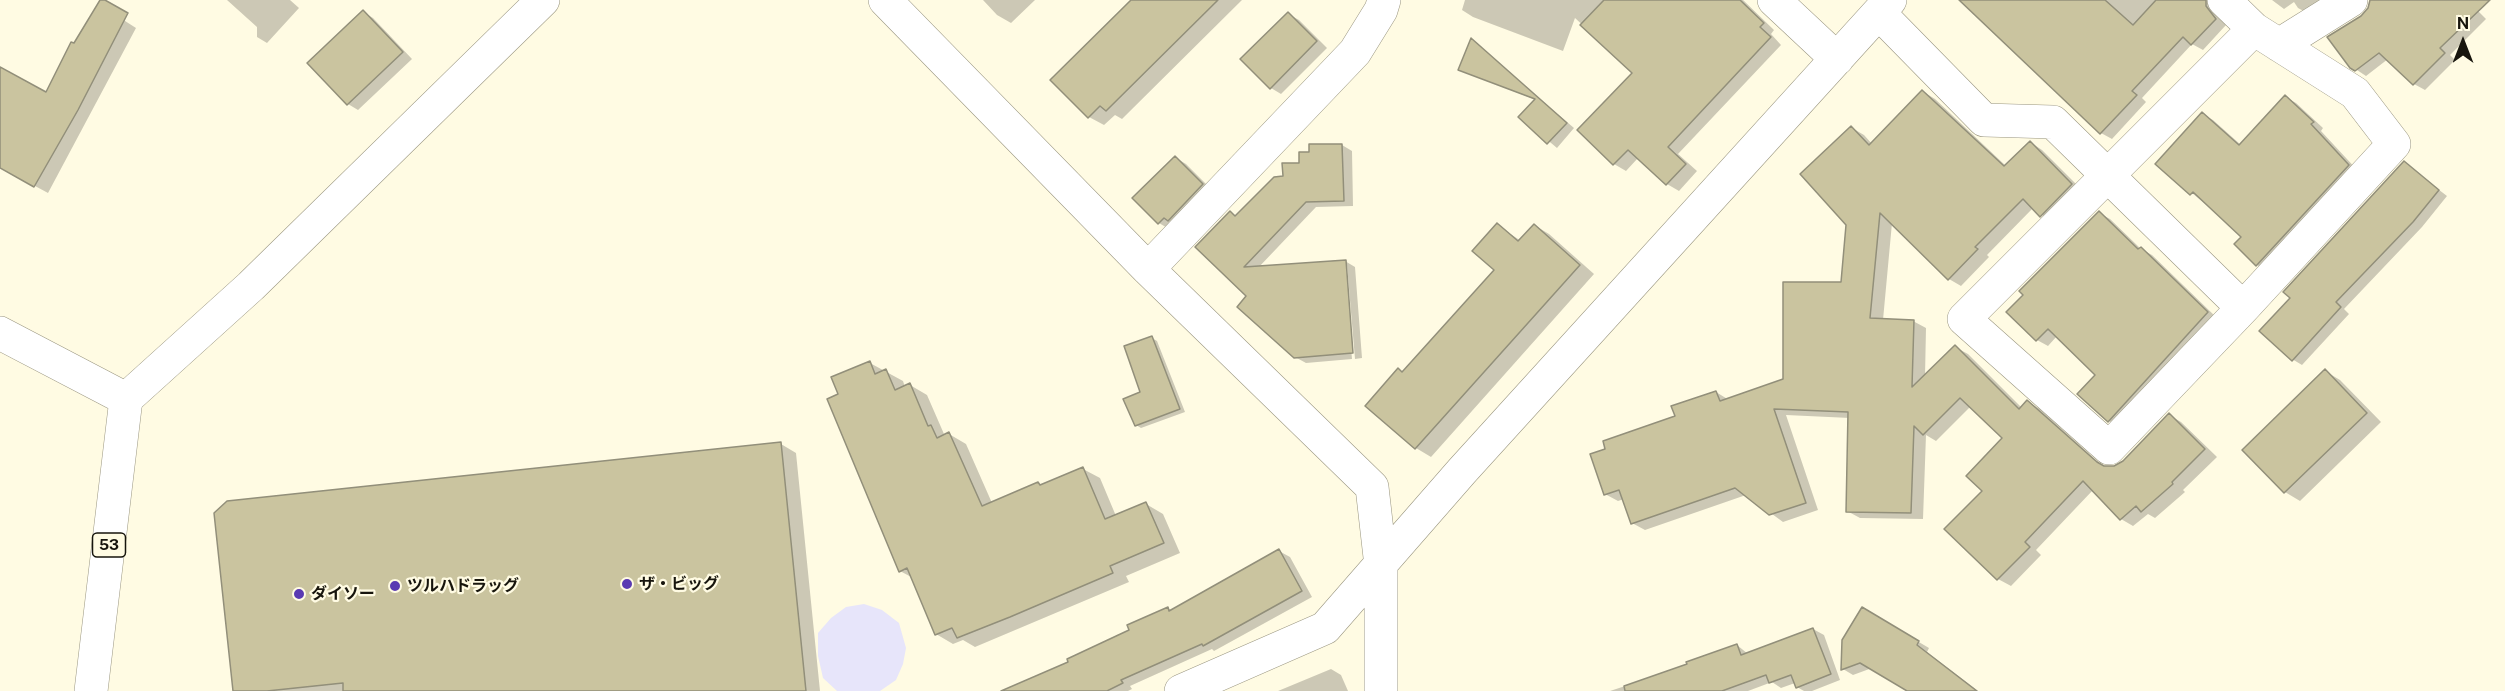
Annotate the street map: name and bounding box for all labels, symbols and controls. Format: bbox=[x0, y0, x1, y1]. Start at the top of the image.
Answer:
north arrow bbox=[2433, 12, 2493, 72]
text: N bbox=[2457, 14, 2469, 33]
road number: 53 bbox=[92, 533, 126, 557]
place label: ザ・ビッグ bbox=[639, 574, 719, 594]
place label: ツルハドラッグ bbox=[407, 576, 519, 596]
marker: ザ・ビッグ bbox=[620, 577, 634, 591]
marker: ツルハドラッグ bbox=[388, 579, 402, 593]
place label: ダイソー bbox=[311, 584, 375, 604]
marker: ダイソー bbox=[292, 587, 306, 601]

